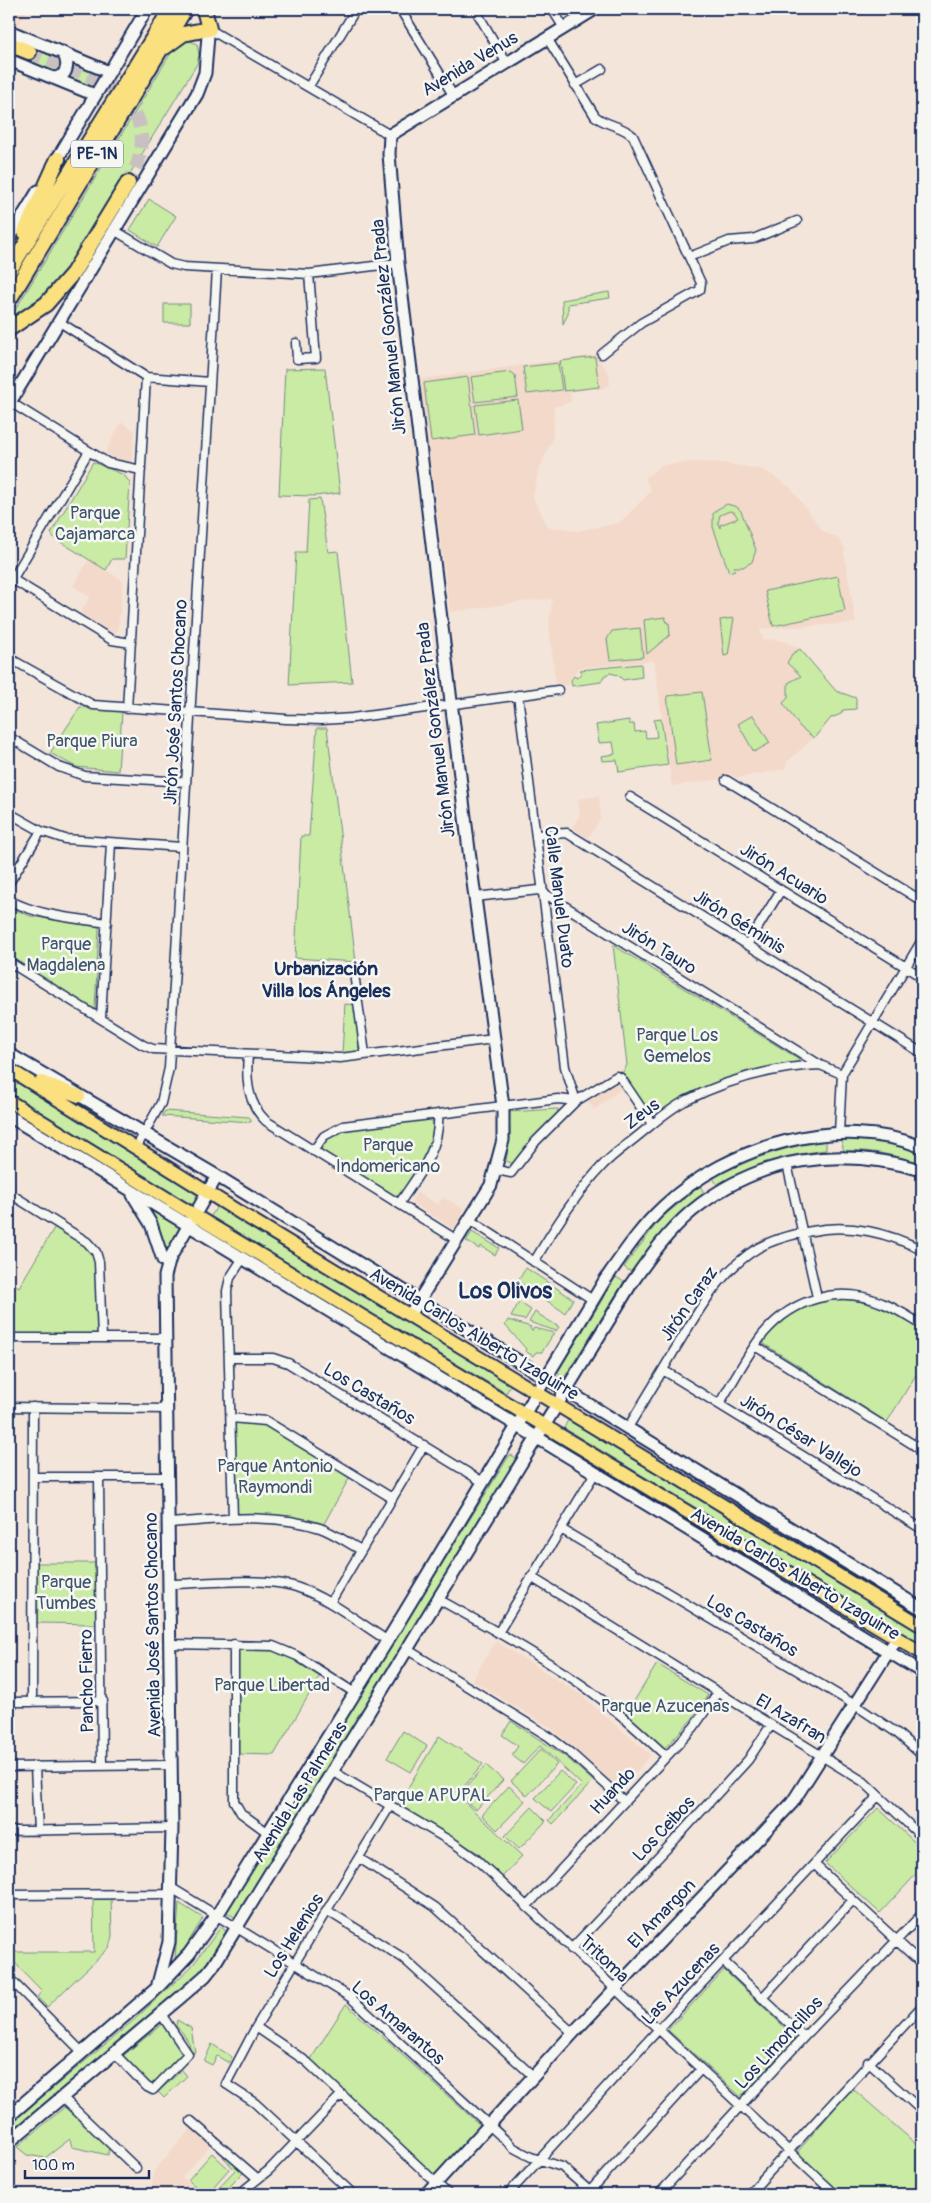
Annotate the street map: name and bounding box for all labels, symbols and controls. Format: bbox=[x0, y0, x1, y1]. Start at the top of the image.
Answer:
street label: Avenida Venus bbox=[418, 26, 522, 102]
road number: PE-1N bbox=[71, 140, 123, 168]
street label: Jirón Manuel González Prada bbox=[366, 218, 412, 436]
park label: Parque Cajamarca bbox=[55, 502, 135, 546]
street label: Jirón José Santos Chocano bbox=[159, 598, 193, 805]
street label: Jirón Manuel González Prada bbox=[411, 621, 461, 839]
park label: Parque Piura bbox=[46, 730, 138, 753]
street label: Calle Manuel Duato bbox=[539, 825, 579, 970]
street label: Jirón Acuario bbox=[736, 838, 833, 910]
street label: Jirón Géminis bbox=[689, 885, 789, 959]
street label: Jirón Tauro bbox=[617, 916, 701, 980]
park label: Parque Magdalena bbox=[27, 933, 105, 977]
district label: Urbanización Villa los Ángeles bbox=[262, 957, 391, 1003]
park label: Parque Los Gemelos bbox=[636, 1024, 718, 1068]
street label: Zeus bbox=[620, 1093, 664, 1135]
park label: Parque Indomericano bbox=[336, 1134, 441, 1178]
street label: Avenida Carlos Alberto Izaguirre bbox=[365, 1262, 583, 1406]
street label: Jirón Caraz bbox=[655, 1262, 723, 1346]
district label: Los Olivos bbox=[458, 1277, 552, 1305]
street label: Los Castaños bbox=[319, 1358, 419, 1430]
street label: Jirón César Vallejo bbox=[736, 1389, 867, 1483]
park label: Parque Antonio Raymondi bbox=[217, 1455, 333, 1499]
street label: Avenida Carlos Alberto Izaguirre bbox=[686, 1502, 904, 1646]
street label: Avenida José Santos Chocano bbox=[140, 1512, 166, 1738]
park label: Parque Tumbes bbox=[36, 1571, 96, 1615]
street label: Los Castaños bbox=[702, 1590, 802, 1662]
street label: Pancho Fierro bbox=[75, 1629, 99, 1733]
park label: Parque Libertad bbox=[214, 1674, 330, 1697]
street label: El Azafran bbox=[751, 1689, 831, 1749]
park label: Parque Azucenas bbox=[601, 1695, 729, 1718]
street label: Avenida Las Palmeras bbox=[247, 1717, 353, 1867]
street label: Huando bbox=[585, 1762, 641, 1820]
park label: Parque APUPAL bbox=[373, 1784, 491, 1807]
street label: Los Ceibos bbox=[628, 1791, 700, 1867]
street label: El Amargon bbox=[623, 1874, 701, 1954]
street label: Los Helenios bbox=[259, 1890, 329, 1982]
street label: Tritoma bbox=[574, 1930, 634, 1988]
street label: Las Azucenas bbox=[637, 1938, 725, 2030]
street label: Los Amarantos bbox=[346, 1976, 450, 2070]
street label: Los Limoncillos bbox=[730, 1992, 828, 2094]
scale bar bbox=[25, 2148, 149, 2180]
text: 100 m bbox=[32, 2156, 75, 2175]

